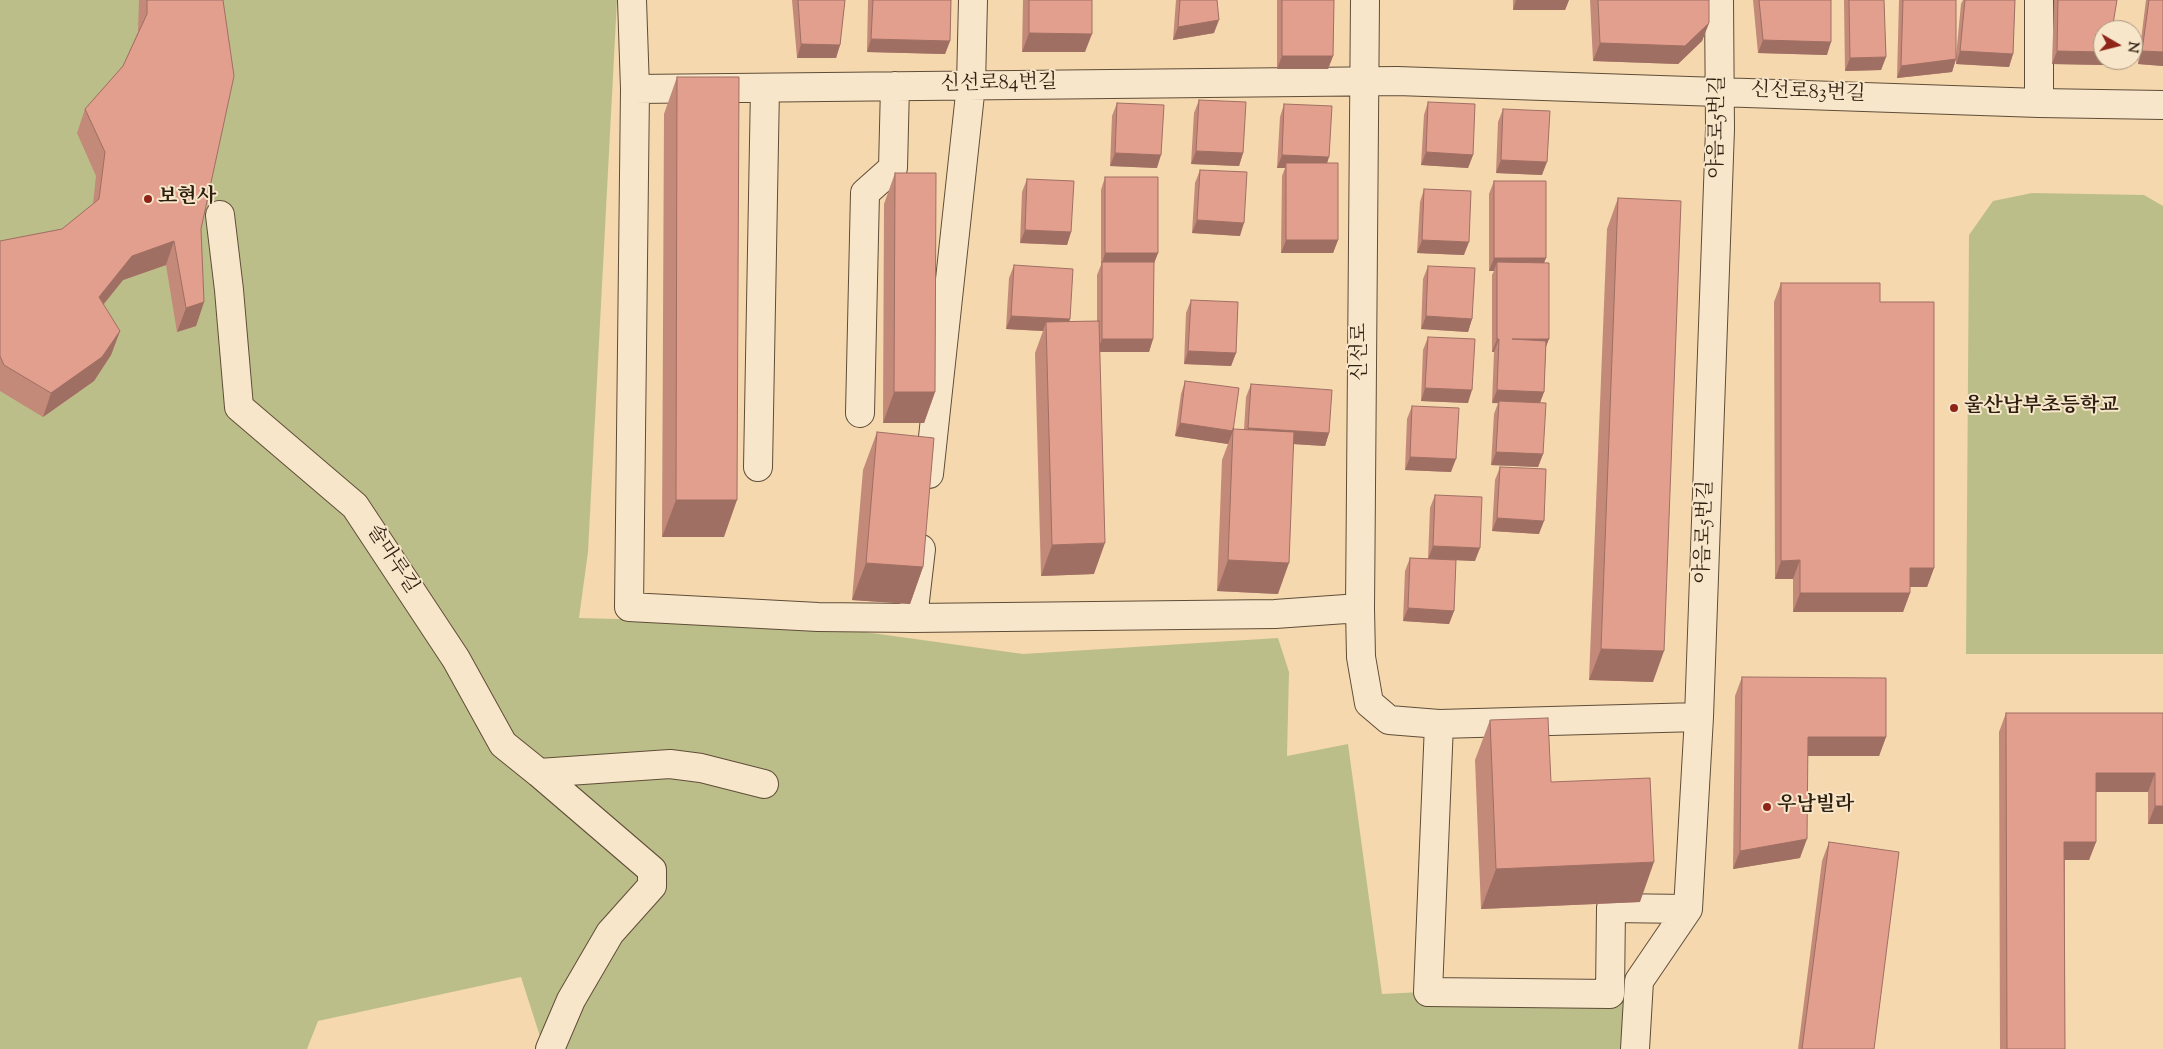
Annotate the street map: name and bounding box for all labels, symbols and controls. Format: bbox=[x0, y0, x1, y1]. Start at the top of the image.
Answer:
north arrow bbox=[2093, 20, 2143, 70]
text: N bbox=[2121, 40, 2143, 54]
street label: 신선로84번길 bbox=[941, 72, 1057, 98]
street label: 야음로5번길 bbox=[1706, 75, 1732, 179]
street label: 신선로83번길 bbox=[1750, 80, 1866, 108]
place label: 보현사 bbox=[158, 187, 216, 211]
marker: 보현사 bbox=[142, 193, 154, 205]
street label: 신선로 bbox=[1350, 323, 1374, 381]
place label: 울산남부초등학교 bbox=[1964, 396, 2119, 420]
marker: 울산남부초등학교 bbox=[1948, 402, 1960, 414]
street label: 야음로5번길 bbox=[1692, 480, 1720, 584]
street label: 솔마루길 bbox=[360, 521, 422, 599]
place label: 우남빌라 bbox=[1777, 795, 1854, 819]
marker: 우남빌라 bbox=[1761, 801, 1773, 813]

